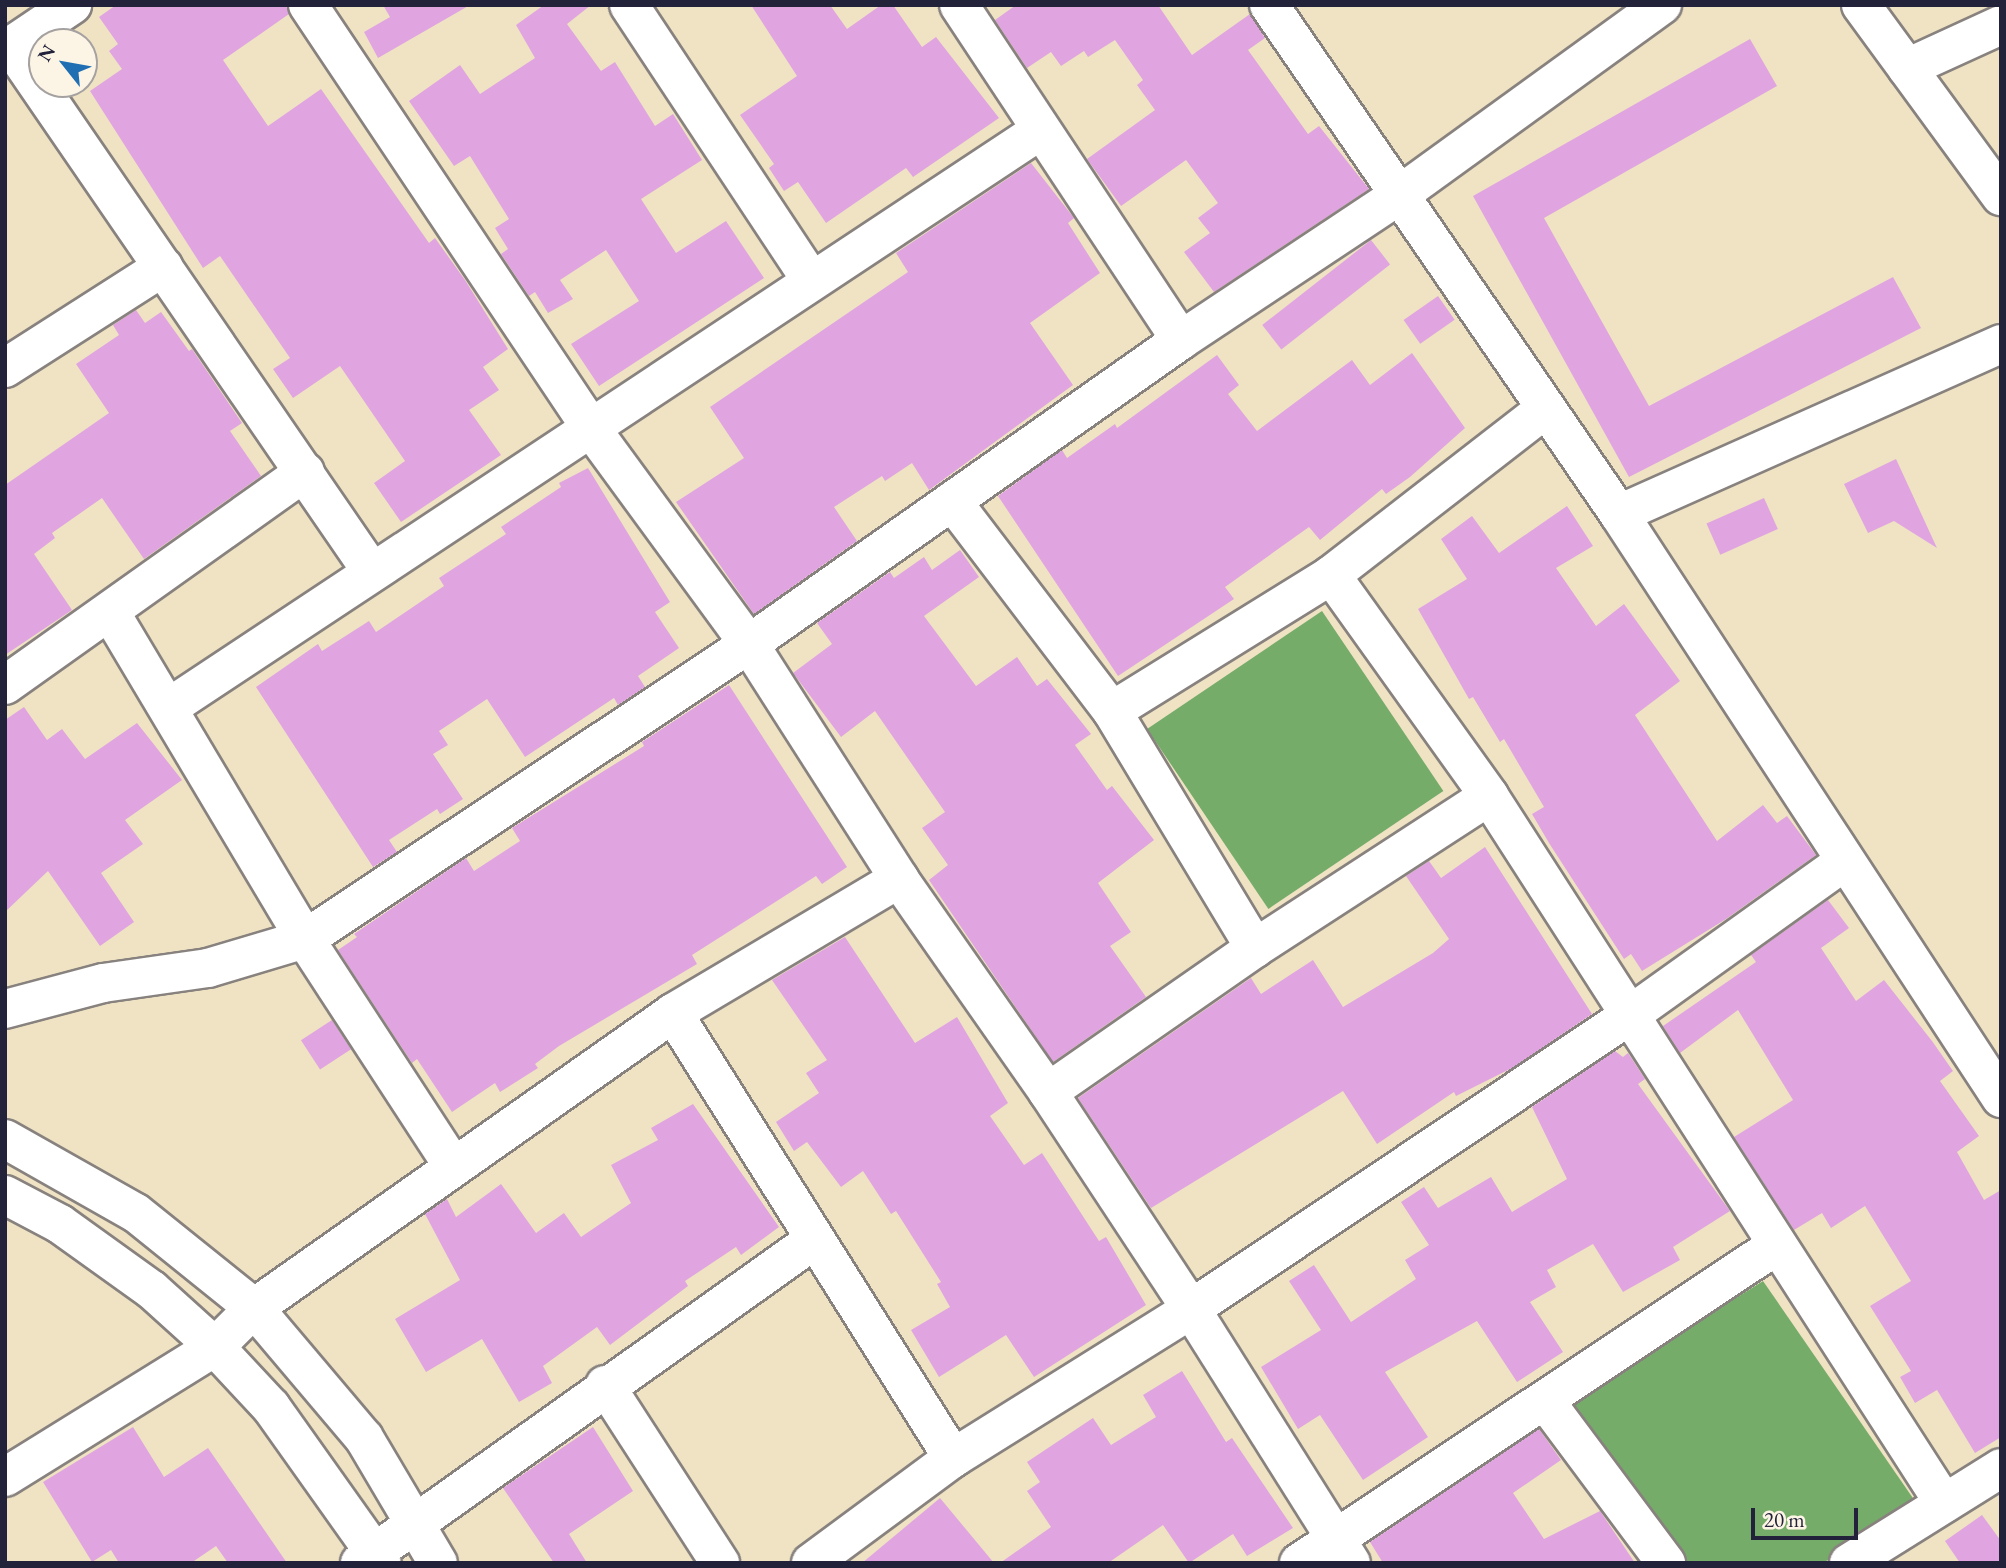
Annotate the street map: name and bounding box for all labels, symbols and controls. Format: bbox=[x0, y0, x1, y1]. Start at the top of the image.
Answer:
north arrow bbox=[28, 28, 98, 98]
text: N bbox=[32, 40, 61, 66]
scale bar bbox=[1754, 1494, 1861, 1538]
text: 20 m bbox=[1764, 1506, 1805, 1533]

